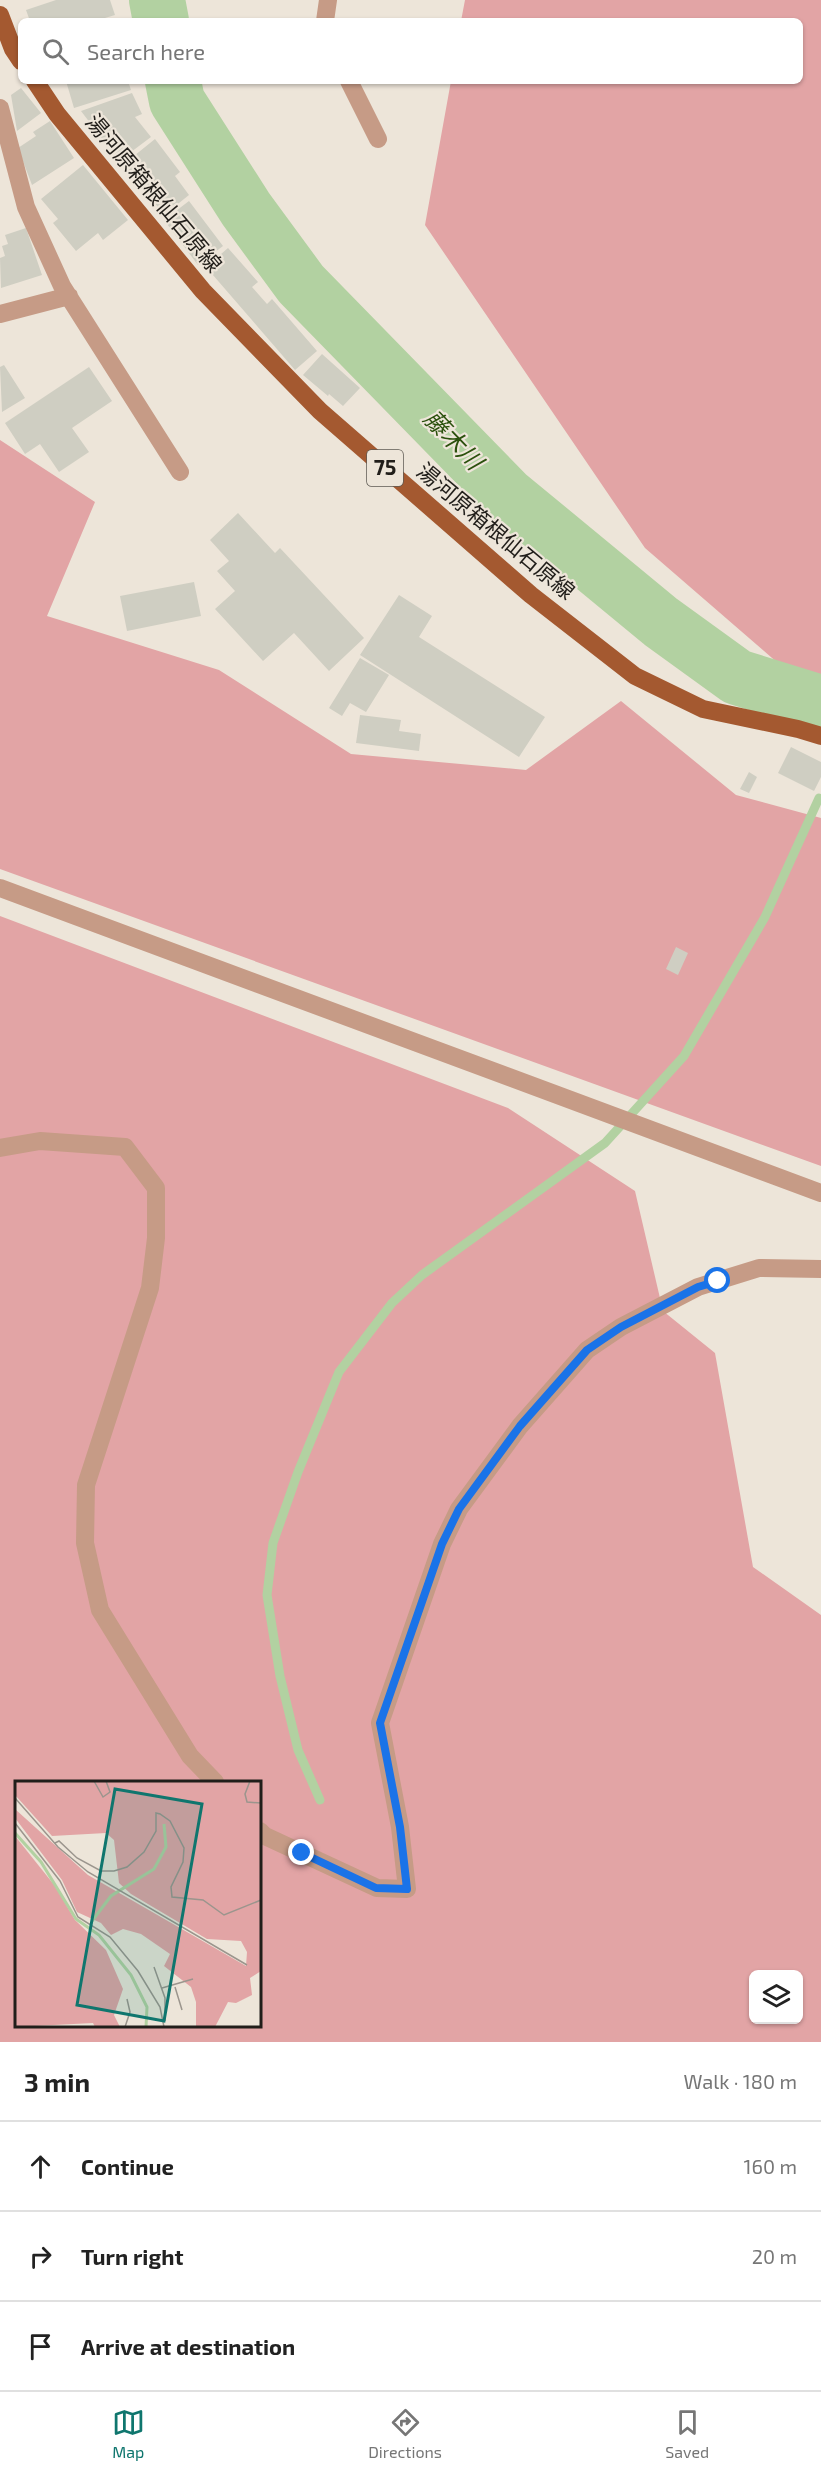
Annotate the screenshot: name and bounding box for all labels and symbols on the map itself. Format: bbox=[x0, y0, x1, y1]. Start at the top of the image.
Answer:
street label: 湯河原箱根仙石原線 bbox=[81, 108, 228, 277]
water label: 藤木川 bbox=[419, 403, 492, 477]
road number: 75 bbox=[367, 450, 403, 486]
street label: 湯河原箱根仙石原線 bbox=[412, 457, 581, 604]
route start bbox=[704, 1267, 730, 1293]
inset map bbox=[15, 1781, 261, 2027]
route end bbox=[288, 1839, 314, 1865]

